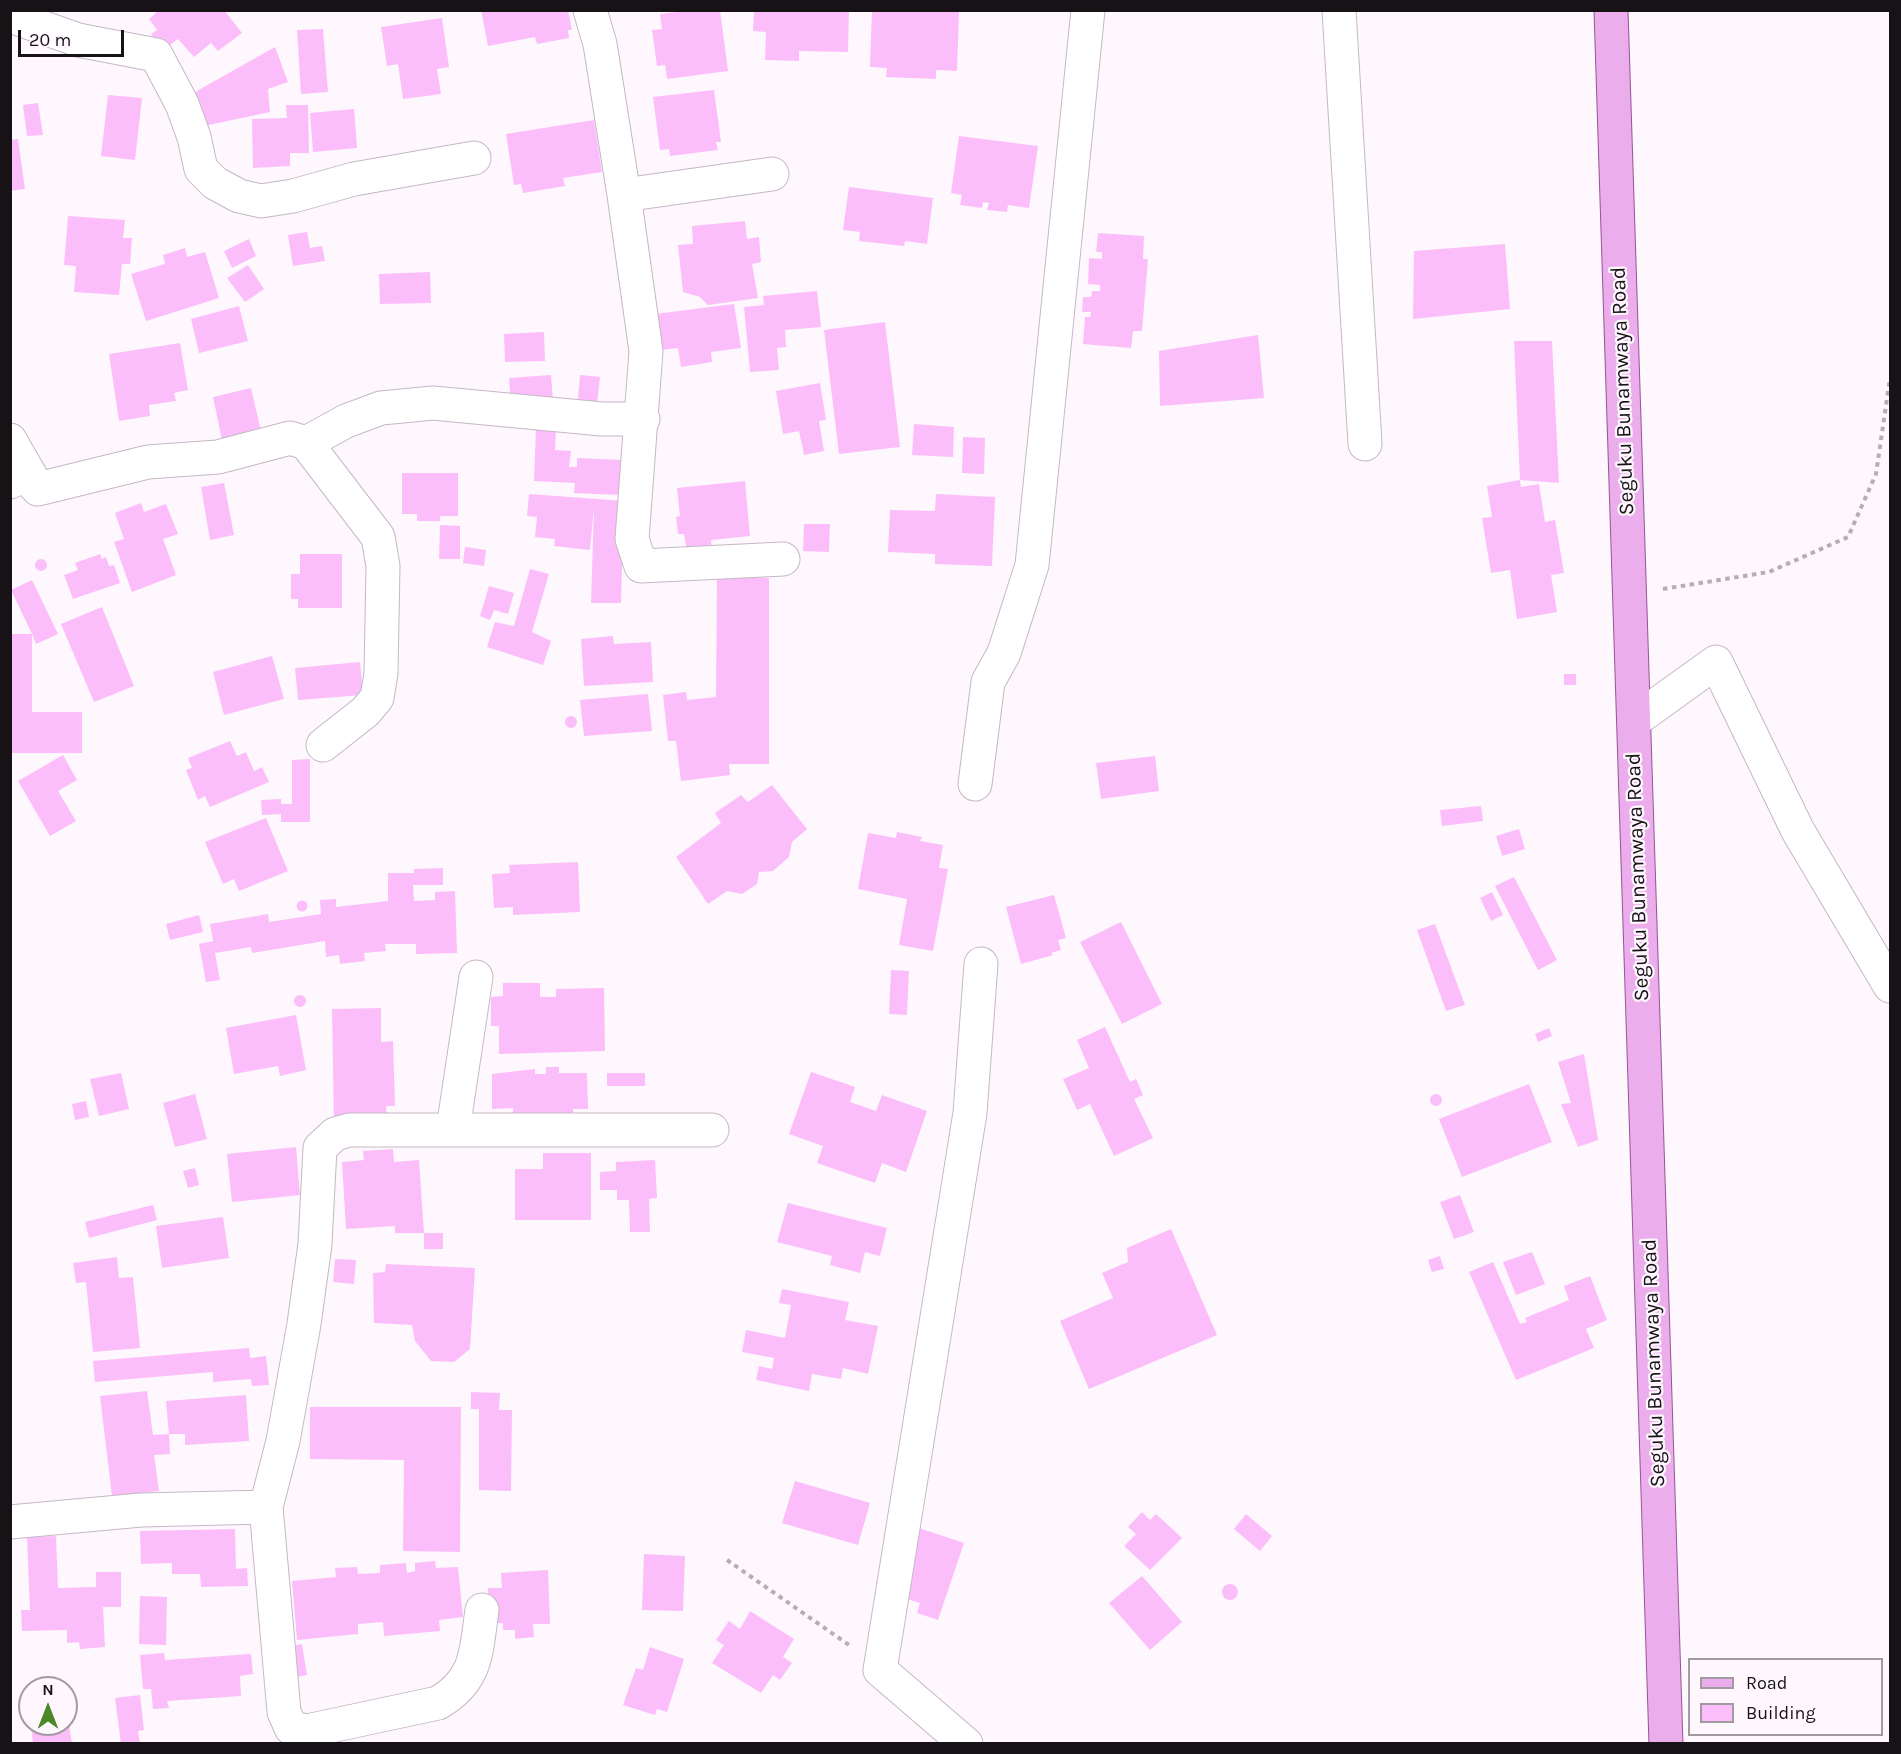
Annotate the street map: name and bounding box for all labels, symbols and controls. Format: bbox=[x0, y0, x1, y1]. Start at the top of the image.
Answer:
scale bar bbox=[21, 18, 128, 56]
text: 20 m bbox=[29, 29, 71, 51]
street label: Seguku Bunamwaya Road bbox=[1606, 266, 1640, 516]
street label: Seguku Bunamwaya Road bbox=[1621, 752, 1655, 1002]
street label: Seguku Bunamwaya Road bbox=[1637, 1238, 1671, 1488]
legend bbox=[1688, 1658, 1883, 1736]
text: Road bbox=[1746, 1672, 1787, 1694]
north arrow bbox=[18, 1676, 78, 1736]
text: N bbox=[42, 1680, 54, 1699]
text: Building bbox=[1746, 1702, 1816, 1724]

